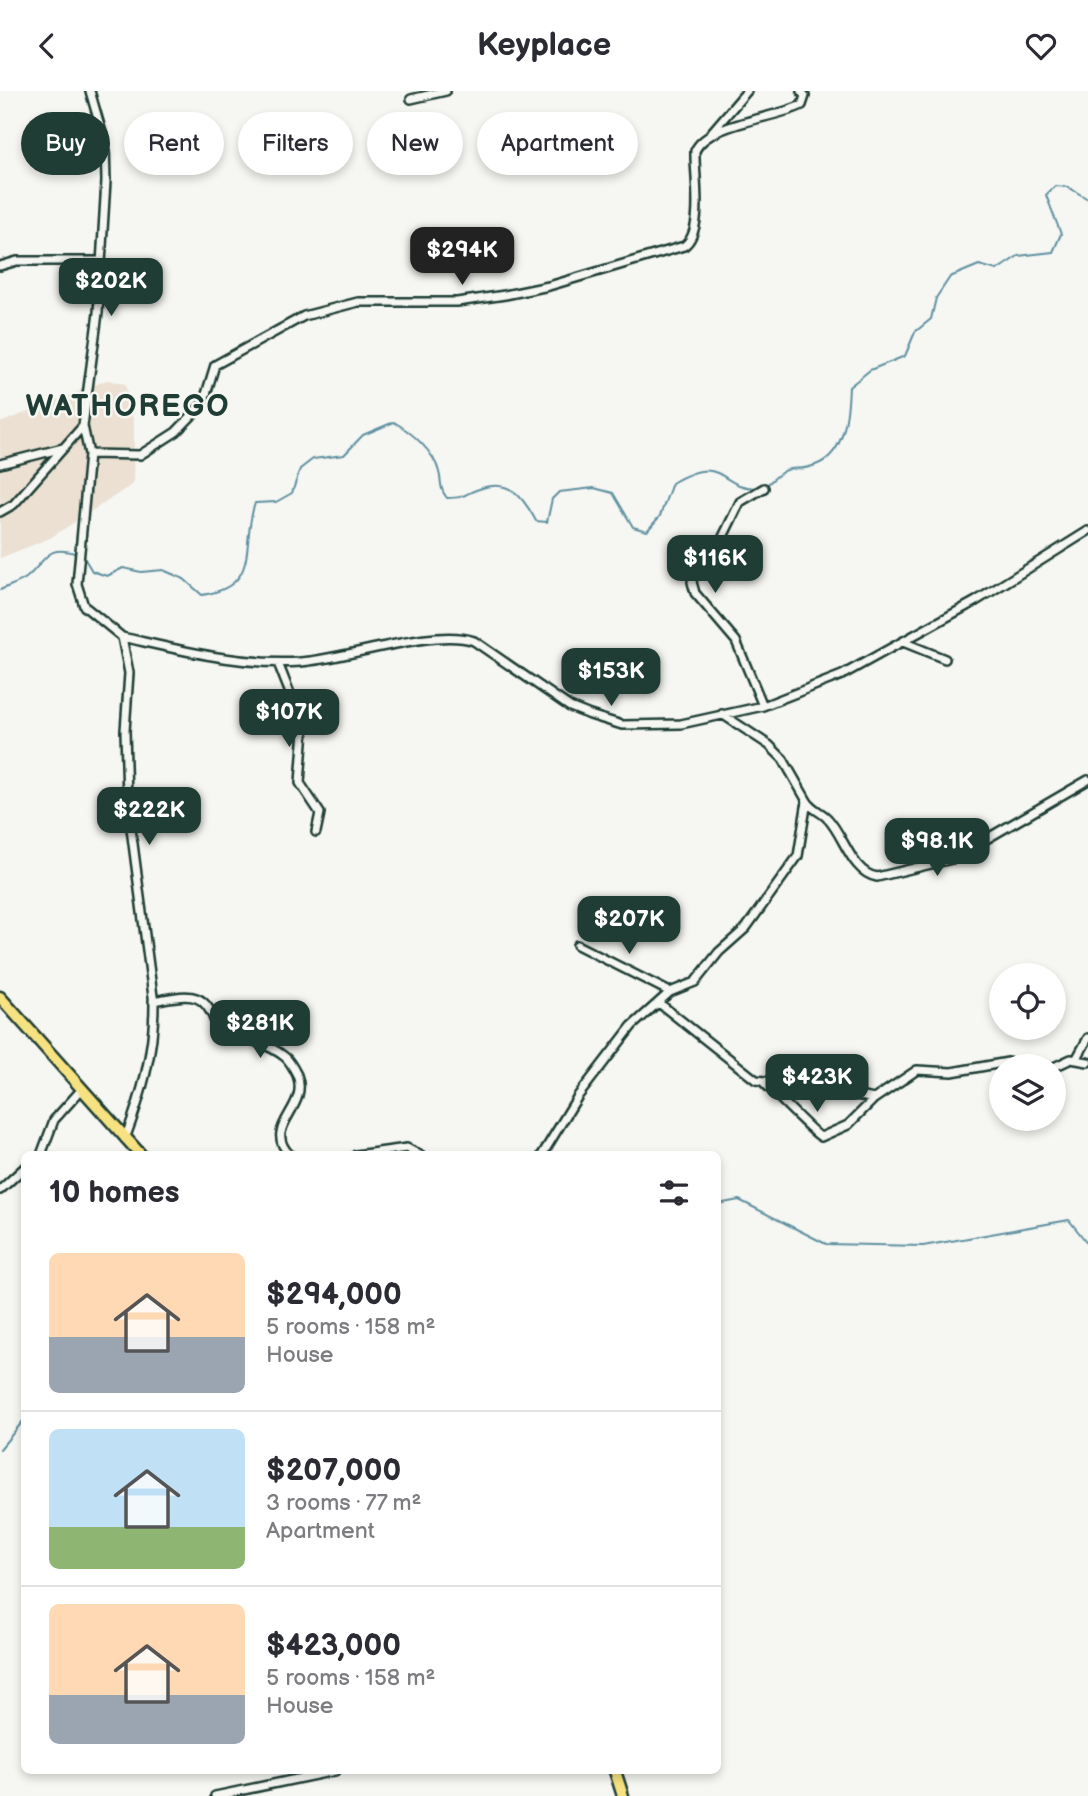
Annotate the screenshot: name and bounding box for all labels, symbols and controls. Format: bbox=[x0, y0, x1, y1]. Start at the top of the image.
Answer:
text: Keyplace bbox=[477, 26, 611, 65]
icon: back bbox=[28, 27, 66, 65]
icon: heart bbox=[1022, 27, 1060, 65]
chip: Buy bbox=[21, 112, 110, 175]
chip: Rent bbox=[124, 112, 224, 175]
chip: Filters bbox=[238, 112, 353, 175]
chip: New bbox=[367, 112, 463, 175]
chip: Apartment bbox=[477, 112, 638, 175]
pin: $294K bbox=[413, 227, 511, 287]
text: $294K bbox=[426, 236, 498, 264]
pin: $202K bbox=[62, 259, 160, 318]
text: $202K bbox=[75, 267, 147, 295]
district label: WATHOREGO bbox=[25, 389, 231, 425]
pin: $116K bbox=[666, 535, 764, 595]
text: $116K bbox=[683, 544, 747, 572]
pin: $153K bbox=[562, 649, 660, 708]
text: $153K bbox=[577, 657, 645, 685]
pin: $107K bbox=[240, 689, 338, 749]
text: $107K bbox=[255, 698, 323, 726]
pin: $222K bbox=[100, 787, 198, 847]
text: $222K bbox=[113, 796, 185, 824]
pin: $98.1K bbox=[880, 819, 994, 878]
text: $98.1K bbox=[901, 827, 973, 855]
pin: $207K bbox=[580, 897, 678, 956]
text: $207K bbox=[593, 905, 665, 933]
map controls bbox=[989, 963, 1066, 1131]
button: locate bbox=[989, 963, 1066, 1040]
pin: $281K bbox=[211, 1000, 309, 1060]
text: $281K bbox=[226, 1009, 294, 1037]
button: layers bbox=[989, 1054, 1066, 1131]
pin: $423K bbox=[768, 1055, 866, 1114]
text: $423K bbox=[782, 1063, 852, 1091]
icon: filters bbox=[655, 1174, 693, 1212]
text: 10 homes bbox=[49, 1175, 180, 1211]
text: $294,000 bbox=[266, 1277, 402, 1313]
icon: home bbox=[105, 1281, 189, 1365]
text: 5 rooms · 158 m² bbox=[266, 1313, 435, 1341]
text: House bbox=[266, 1341, 333, 1369]
text: $207,000 bbox=[266, 1453, 401, 1489]
icon: home bbox=[105, 1457, 189, 1541]
text: 3 rooms · 77 m² bbox=[266, 1489, 422, 1517]
text: Apartment bbox=[266, 1517, 375, 1545]
text: $423,000 bbox=[266, 1628, 401, 1664]
icon: home bbox=[105, 1632, 189, 1716]
text: 5 rooms · 158 m² bbox=[266, 1664, 435, 1692]
text: House bbox=[266, 1692, 333, 1720]

